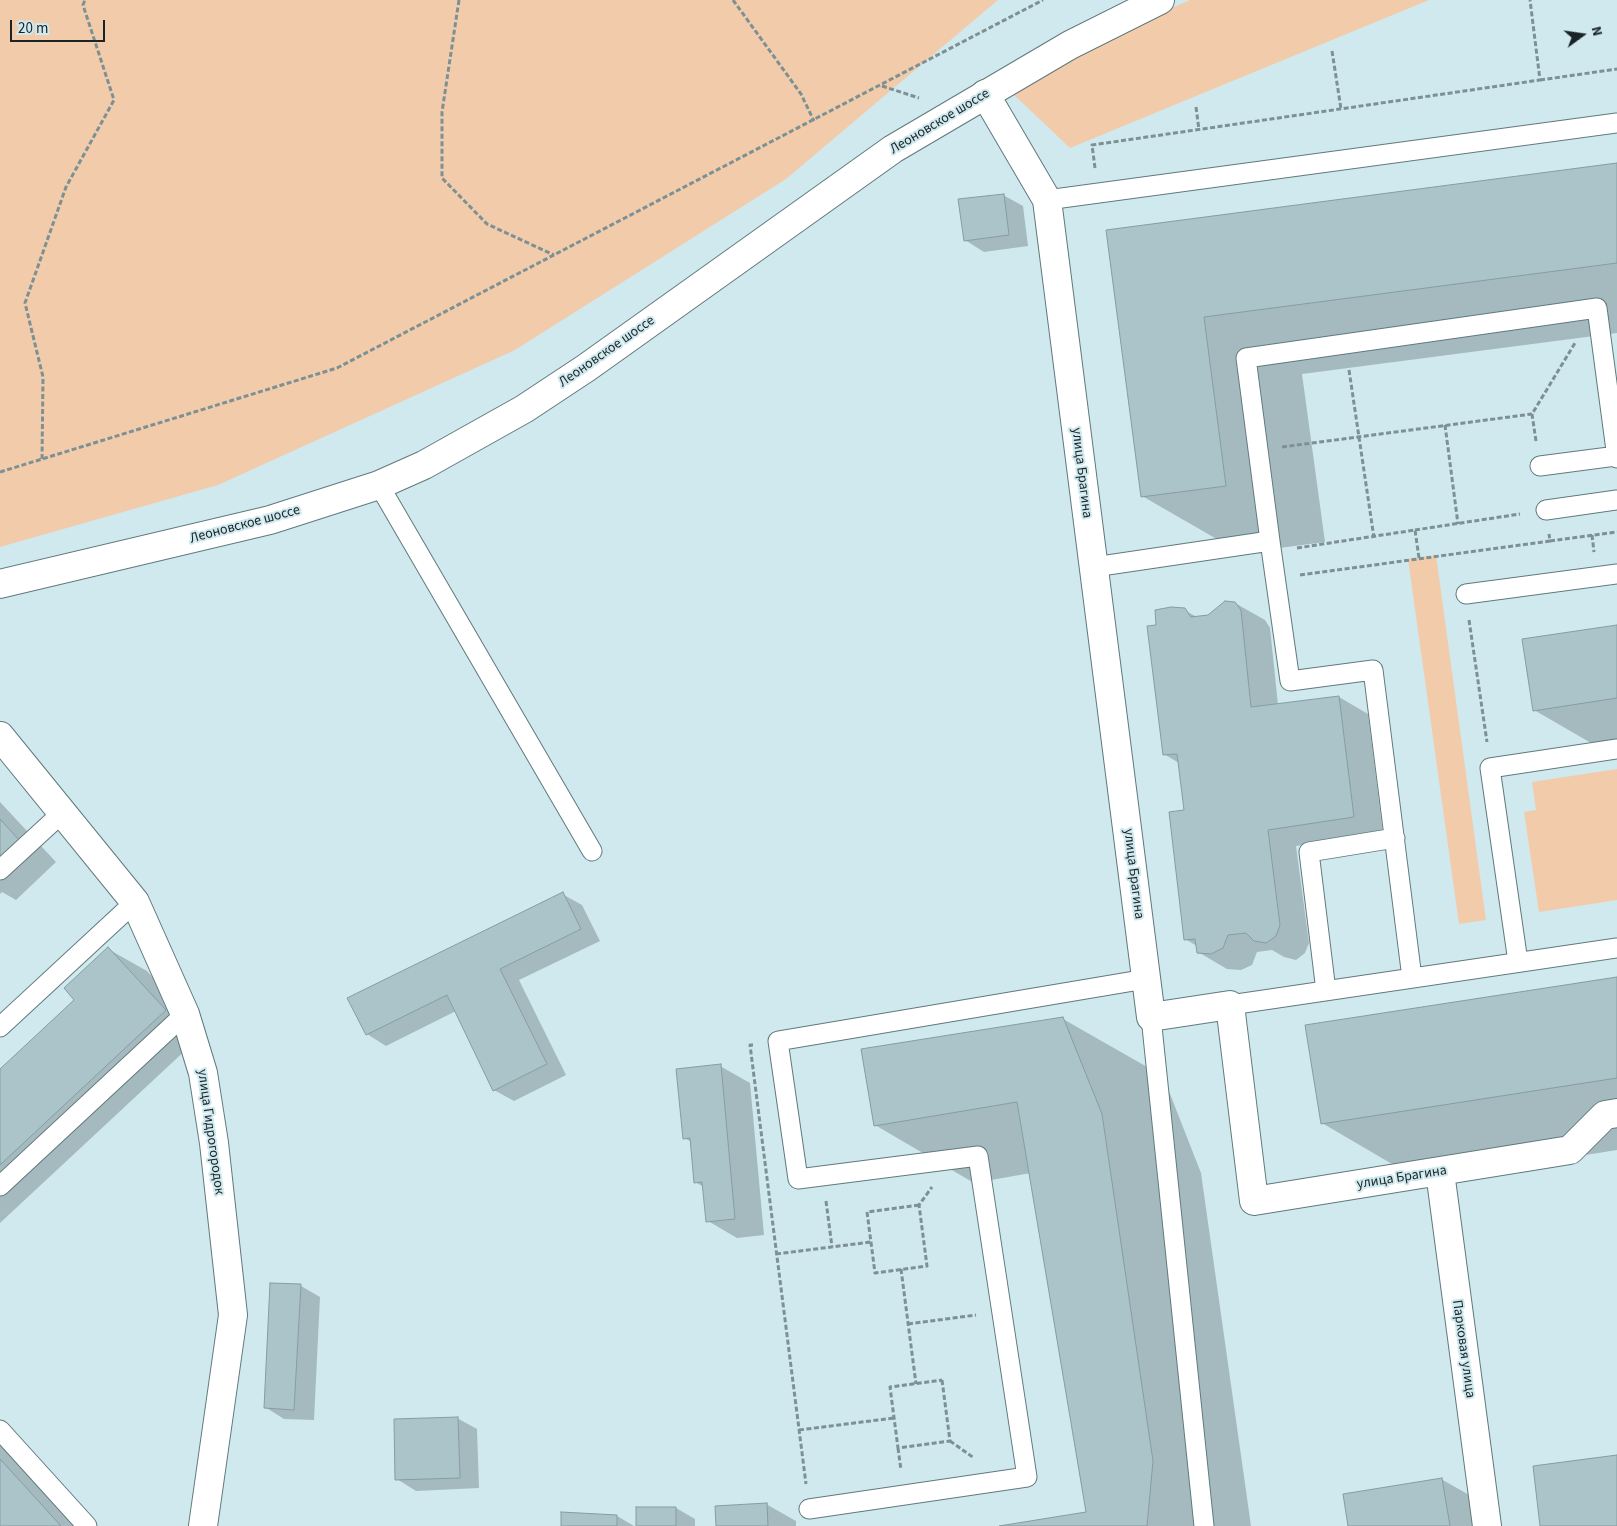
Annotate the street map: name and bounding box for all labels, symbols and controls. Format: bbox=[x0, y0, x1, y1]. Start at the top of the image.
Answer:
scale bar bbox=[12, 10, 108, 42]
north arrow bbox=[1557, 10, 1607, 60]
text: 20 m bbox=[18, 18, 48, 39]
text: N bbox=[1586, 24, 1607, 38]
street label: Леоновское шоссе bbox=[887, 86, 993, 158]
street label: Леоновское шоссе bbox=[556, 313, 658, 391]
street label: улица Брагина bbox=[1067, 427, 1095, 519]
street label: Леоновское шоссе bbox=[188, 502, 302, 548]
street label: улица Брагина bbox=[1119, 828, 1147, 920]
street label: улица Гидрогородок bbox=[193, 1068, 227, 1196]
street label: улица Брагина bbox=[1356, 1163, 1448, 1193]
street label: Парковая улица bbox=[1448, 1299, 1478, 1399]

